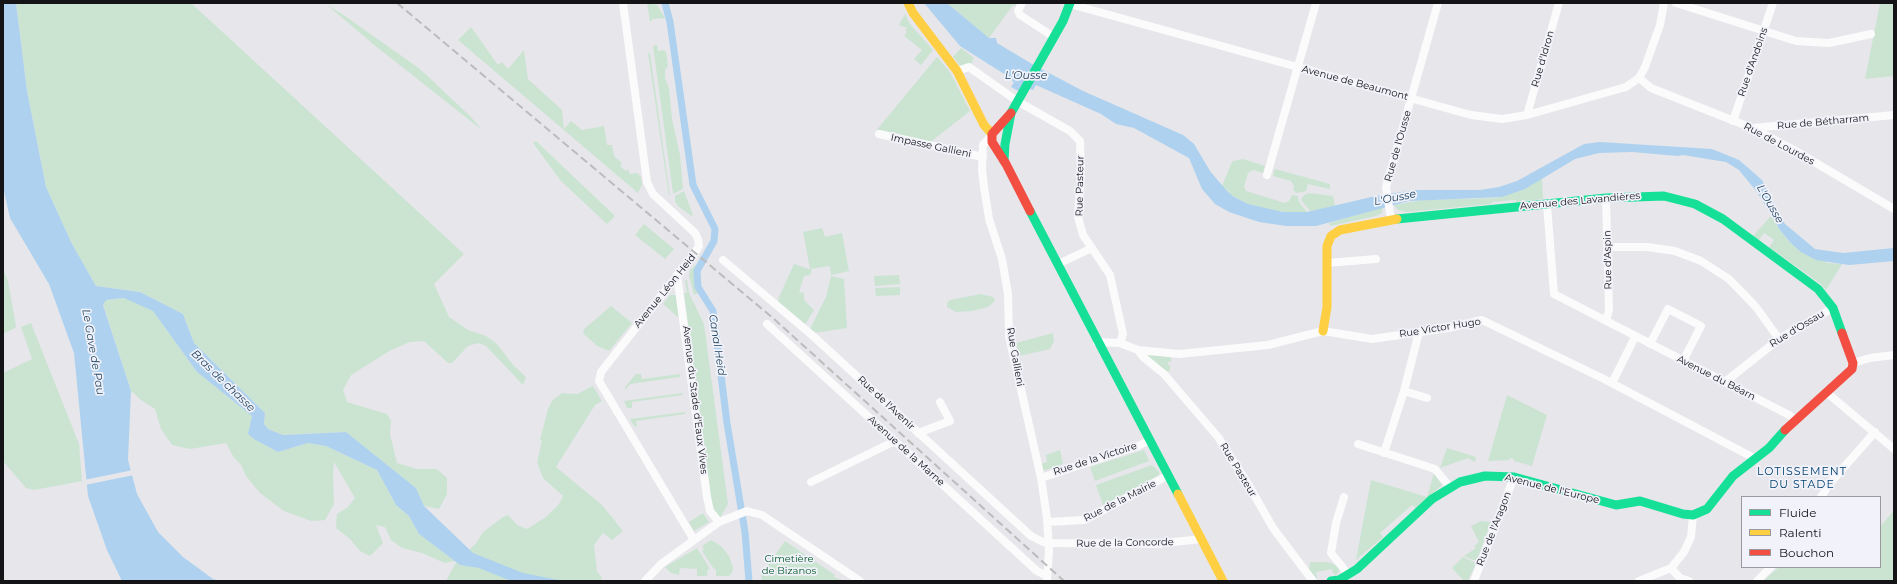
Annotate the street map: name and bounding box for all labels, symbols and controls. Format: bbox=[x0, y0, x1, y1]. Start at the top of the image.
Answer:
street label: Rue d'Andoins bbox=[1736, 26, 1770, 98]
street label: Rue d'Idron bbox=[1529, 29, 1557, 89]
street label: Avenue de Beaumont bbox=[1301, 63, 1409, 103]
water label: L'Ousse bbox=[1005, 69, 1047, 83]
street label: Rue de l'Ousse bbox=[1382, 109, 1414, 183]
street label: Rue de Bétharram bbox=[1776, 112, 1870, 132]
street label: Rue de Lourdes bbox=[1742, 120, 1816, 168]
street label: Impasse Gallieni bbox=[890, 132, 972, 160]
street label: Rue Pasteur bbox=[1073, 155, 1087, 217]
water label: L'Ousse bbox=[1754, 182, 1786, 226]
water label: L'Ousse bbox=[1373, 187, 1417, 209]
street label: Avenue des Lavandières bbox=[1519, 190, 1641, 212]
street label: Rue d'Aspin bbox=[1601, 230, 1615, 290]
street label: Avenue Léon Heid bbox=[632, 252, 698, 330]
water label: Le Gave de Pau bbox=[79, 308, 107, 396]
street label: Rue d'Ossau bbox=[1767, 308, 1827, 350]
water label: Canal Heïd bbox=[706, 313, 728, 377]
street label: Rue Victor Hugo bbox=[1398, 316, 1482, 340]
street label: Avenue du Stade d'Eaux Vives bbox=[680, 325, 710, 475]
street label: Rue Gallieni bbox=[1004, 327, 1026, 387]
water label: Bras de chasse bbox=[188, 347, 258, 415]
street label: Avenue du Béarn bbox=[1675, 353, 1757, 403]
street label: Rue de l'Avenir bbox=[855, 373, 917, 433]
street label: Avenue de la Marne bbox=[865, 413, 947, 489]
street label: Rue de la Victoire bbox=[1052, 440, 1138, 478]
street label: Rue Pasteur bbox=[1217, 441, 1259, 499]
district label: LOTISSEMENT DU STADE bbox=[1757, 465, 1847, 491]
street label: Avenue de l'Europe bbox=[1504, 471, 1600, 507]
street label: Rue de la Mairie bbox=[1082, 477, 1158, 525]
street label: Rue de l'Aragon bbox=[1474, 490, 1514, 568]
legend bbox=[1741, 496, 1881, 568]
text: Fluide bbox=[1779, 505, 1817, 520]
text: Ralenti bbox=[1779, 525, 1821, 540]
street label: Rue de la Concorde bbox=[1076, 536, 1174, 550]
text: Bouchon bbox=[1779, 545, 1834, 560]
park label: Cimetière de Bizanos bbox=[762, 553, 816, 576]

